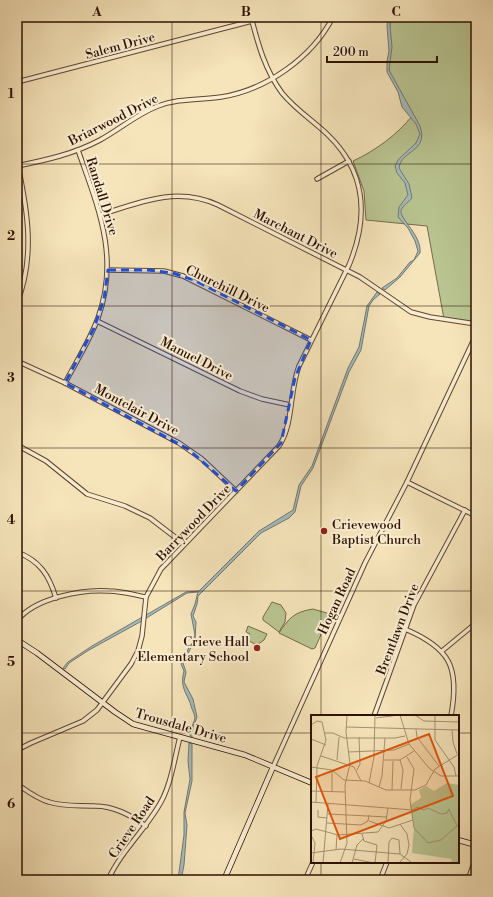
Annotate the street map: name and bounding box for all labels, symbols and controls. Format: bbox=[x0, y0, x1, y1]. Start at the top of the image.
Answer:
text: A bbox=[91, 4, 102, 20]
text: B bbox=[241, 4, 251, 20]
text: C bbox=[391, 4, 401, 20]
street label: Salem Drive bbox=[84, 29, 157, 63]
scale bar bbox=[327, 38, 437, 64]
text: 200 m bbox=[333, 45, 369, 60]
text: 1 bbox=[8, 86, 15, 102]
street label: Briarwood Drive bbox=[65, 90, 161, 150]
street label: Randall Drive bbox=[83, 155, 122, 238]
street label: Marchant Drive bbox=[251, 206, 341, 262]
text: 2 bbox=[7, 228, 15, 244]
street label: Churchill Drive bbox=[183, 262, 273, 316]
street label: Manuel Drive bbox=[158, 334, 236, 384]
text: 3 bbox=[7, 370, 15, 386]
street label: Montclair Drive bbox=[91, 381, 182, 439]
street label: Barrywood Drive bbox=[152, 481, 235, 565]
text: 4 bbox=[7, 512, 16, 528]
place label: Crievewood Baptist Church bbox=[331, 517, 421, 548]
marker: Crievewood Baptist Church bbox=[319, 526, 329, 536]
street label: Hogan Road bbox=[315, 565, 360, 637]
street label: Brentlawn Drive bbox=[373, 581, 423, 678]
place label: Crieve Hall Elementary School bbox=[137, 634, 249, 665]
marker: Crieve Hall Elementary School bbox=[252, 643, 262, 653]
text: 5 bbox=[7, 654, 15, 670]
street label: Trousdale Drive bbox=[133, 705, 229, 747]
inset map bbox=[311, 715, 459, 863]
street label: Crieve Road bbox=[105, 793, 159, 862]
text: 6 bbox=[7, 796, 15, 812]

